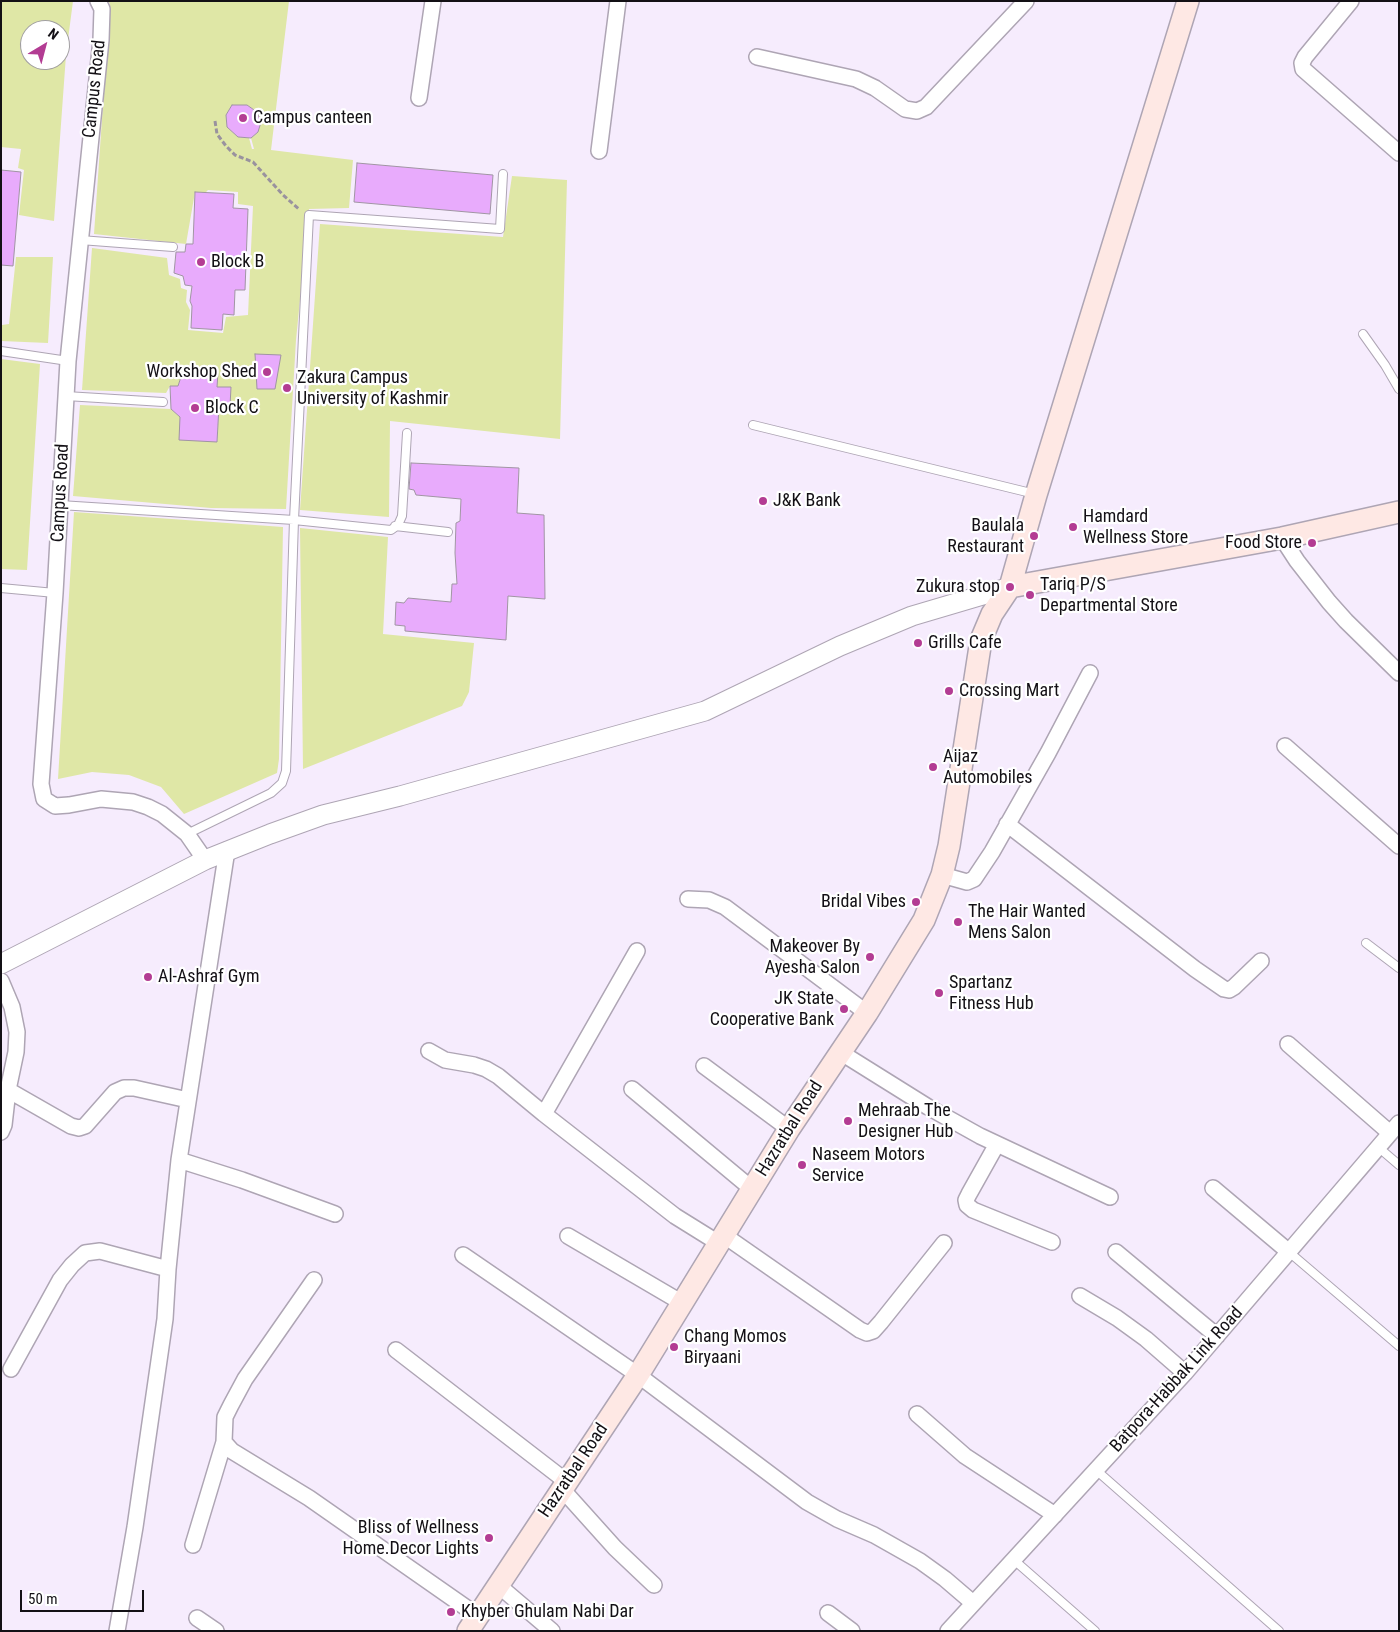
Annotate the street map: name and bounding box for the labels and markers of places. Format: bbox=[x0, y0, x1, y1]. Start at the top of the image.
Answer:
place label: Campus canteen bbox=[253, 107, 372, 129]
marker: Campus canteen bbox=[237, 112, 249, 124]
place label: Block B bbox=[211, 251, 264, 273]
marker: Block B bbox=[195, 256, 207, 268]
place label: Workshop Shed bbox=[147, 361, 257, 383]
marker: Workshop Shed bbox=[261, 366, 273, 378]
place label: Zakura Campus University of Kashmir bbox=[297, 367, 448, 409]
marker: Zakura Campus University of Kashmir bbox=[281, 382, 293, 394]
place label: Block C bbox=[205, 397, 259, 419]
marker: Block C bbox=[189, 402, 201, 414]
place label: J&K Bank bbox=[773, 490, 841, 512]
marker: J&K Bank bbox=[757, 495, 769, 507]
place label: Hamdard Wellness Store bbox=[1083, 506, 1188, 548]
place label: Baulala Restaurant bbox=[947, 515, 1024, 558]
marker: Hamdard Wellness Store bbox=[1067, 521, 1079, 533]
marker: Baulala Restaurant bbox=[1028, 530, 1040, 542]
place label: Food Store bbox=[1225, 532, 1302, 554]
marker: Food Store bbox=[1306, 537, 1318, 549]
place label: Tariq P/S Departmental Store bbox=[1040, 574, 1178, 616]
place label: Zukura stop bbox=[916, 576, 1000, 598]
marker: Zukura stop bbox=[1004, 581, 1016, 593]
marker: Tariq P/S Departmental Store bbox=[1024, 589, 1036, 601]
place label: Grills Cafe bbox=[928, 632, 1002, 654]
marker: Grills Cafe bbox=[912, 637, 924, 649]
place label: Crossing Mart bbox=[959, 680, 1059, 702]
marker: Crossing Mart bbox=[943, 685, 955, 697]
place label: Aijaz Automobiles bbox=[943, 746, 1033, 789]
marker: Aijaz Automobiles bbox=[927, 761, 939, 773]
place label: Bridal Vibes bbox=[821, 891, 906, 913]
marker: Bridal Vibes bbox=[910, 896, 922, 908]
place label: The Hair Wanted Mens Salon bbox=[968, 901, 1086, 944]
marker: The Hair Wanted Mens Salon bbox=[952, 916, 964, 928]
place label: Makeover By Ayesha Salon bbox=[765, 936, 860, 979]
marker: Makeover By Ayesha Salon bbox=[864, 951, 876, 963]
place label: Al-Ashraf Gym bbox=[158, 966, 260, 988]
marker: Al-Ashraf Gym bbox=[142, 971, 154, 983]
place label: Spartanz Fitness Hub bbox=[949, 972, 1034, 1014]
marker: Spartanz Fitness Hub bbox=[933, 987, 945, 999]
place label: JK State Cooperative Bank bbox=[710, 988, 834, 1030]
marker: JK State Cooperative Bank bbox=[838, 1003, 850, 1015]
place label: Mehraab The Designer Hub bbox=[858, 1100, 953, 1142]
marker: Mehraab The Designer Hub bbox=[842, 1115, 854, 1127]
place label: Naseem Motors Service bbox=[812, 1144, 925, 1186]
marker: Naseem Motors Service bbox=[796, 1159, 808, 1171]
place label: Chang Momos Biryaani bbox=[684, 1326, 787, 1368]
marker: Chang Momos Biryaani bbox=[668, 1341, 680, 1353]
place label: Bliss of Wellness Home.Decor Lights bbox=[343, 1517, 479, 1560]
marker: Bliss of Wellness Home.Decor Lights bbox=[483, 1532, 495, 1544]
place label: Khyber Ghulam Nabi Dar bbox=[461, 1601, 634, 1623]
marker: Khyber Ghulam Nabi Dar bbox=[445, 1606, 457, 1618]

